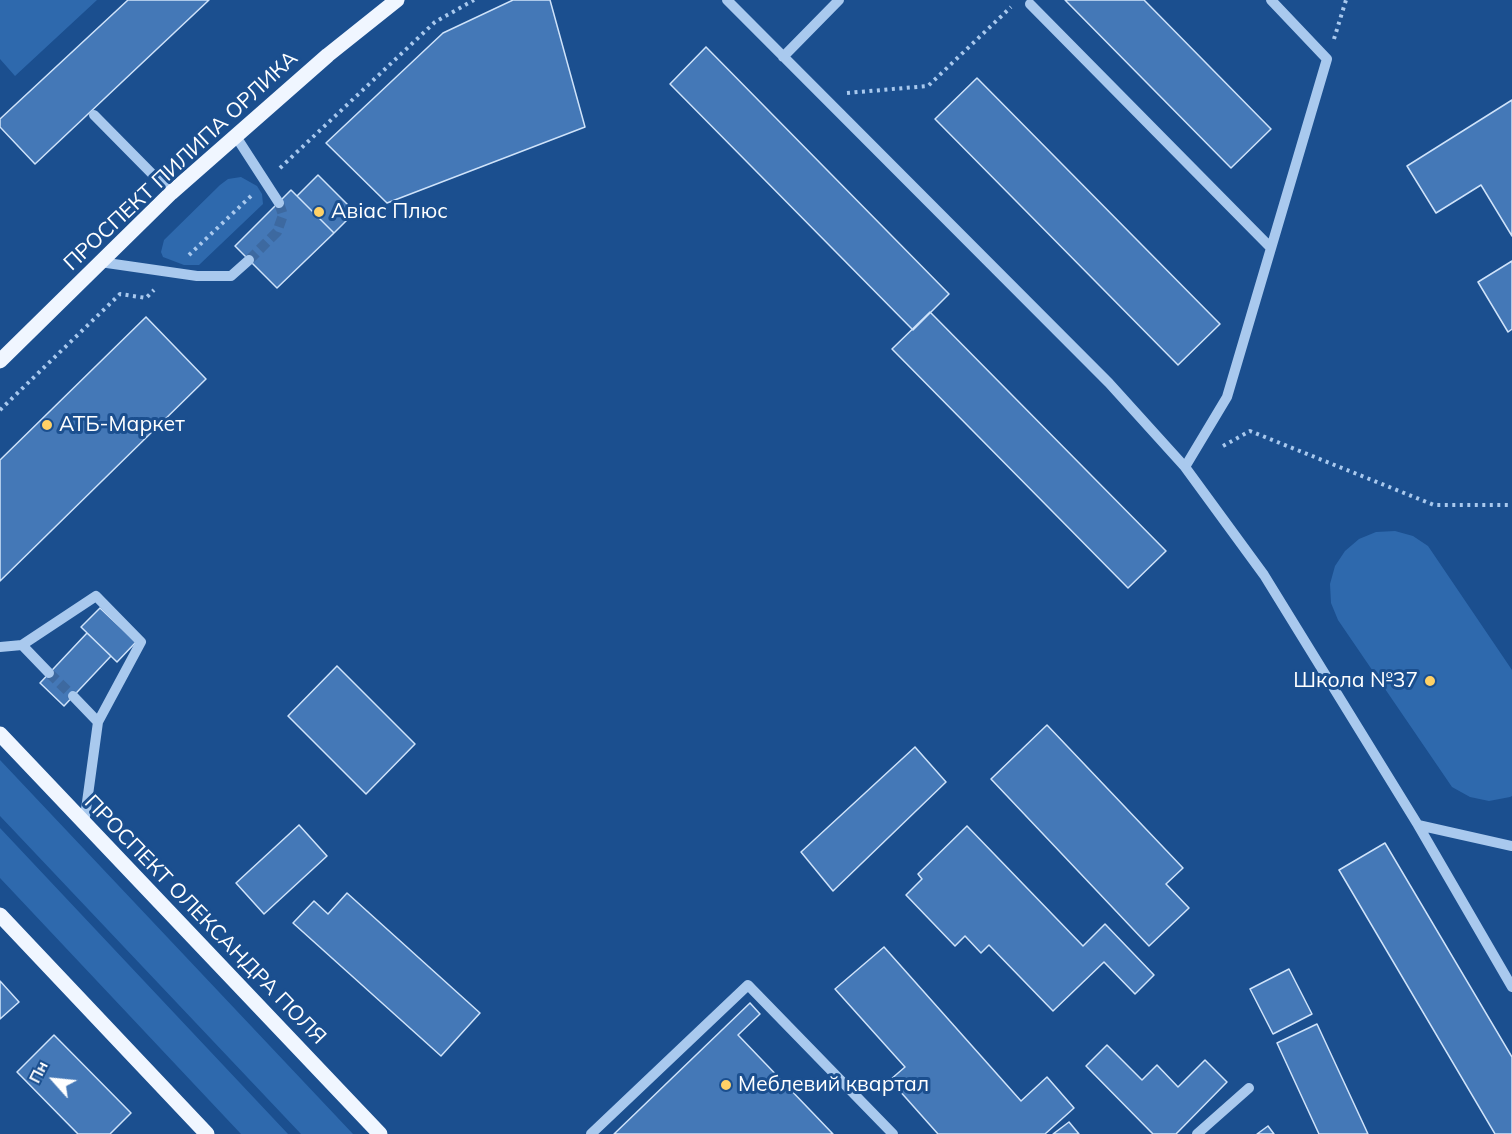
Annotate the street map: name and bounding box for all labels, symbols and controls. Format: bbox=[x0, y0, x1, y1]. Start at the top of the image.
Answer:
street label: ПРОСПЕКТ ПИЛИПА ОРЛИКА bbox=[59, 46, 303, 276]
place label: Авіас Плюс bbox=[331, 199, 448, 225]
marker: Авіас Плюс bbox=[312, 205, 326, 219]
place label: АТБ-Маркет bbox=[59, 412, 185, 438]
marker: АТБ-Маркет bbox=[40, 418, 54, 432]
place label: Школа №37 bbox=[1293, 668, 1418, 694]
marker: Школа №37 bbox=[1423, 674, 1437, 688]
street label: ПРОСПЕКТ ОЛЕКСАНДРА ПОЛЯ bbox=[79, 790, 331, 1050]
north arrow bbox=[24, 1050, 84, 1110]
text: Пн bbox=[24, 1057, 52, 1086]
place label: Меблевий квартал bbox=[738, 1072, 929, 1098]
marker: Меблевий квартал bbox=[719, 1078, 733, 1092]

